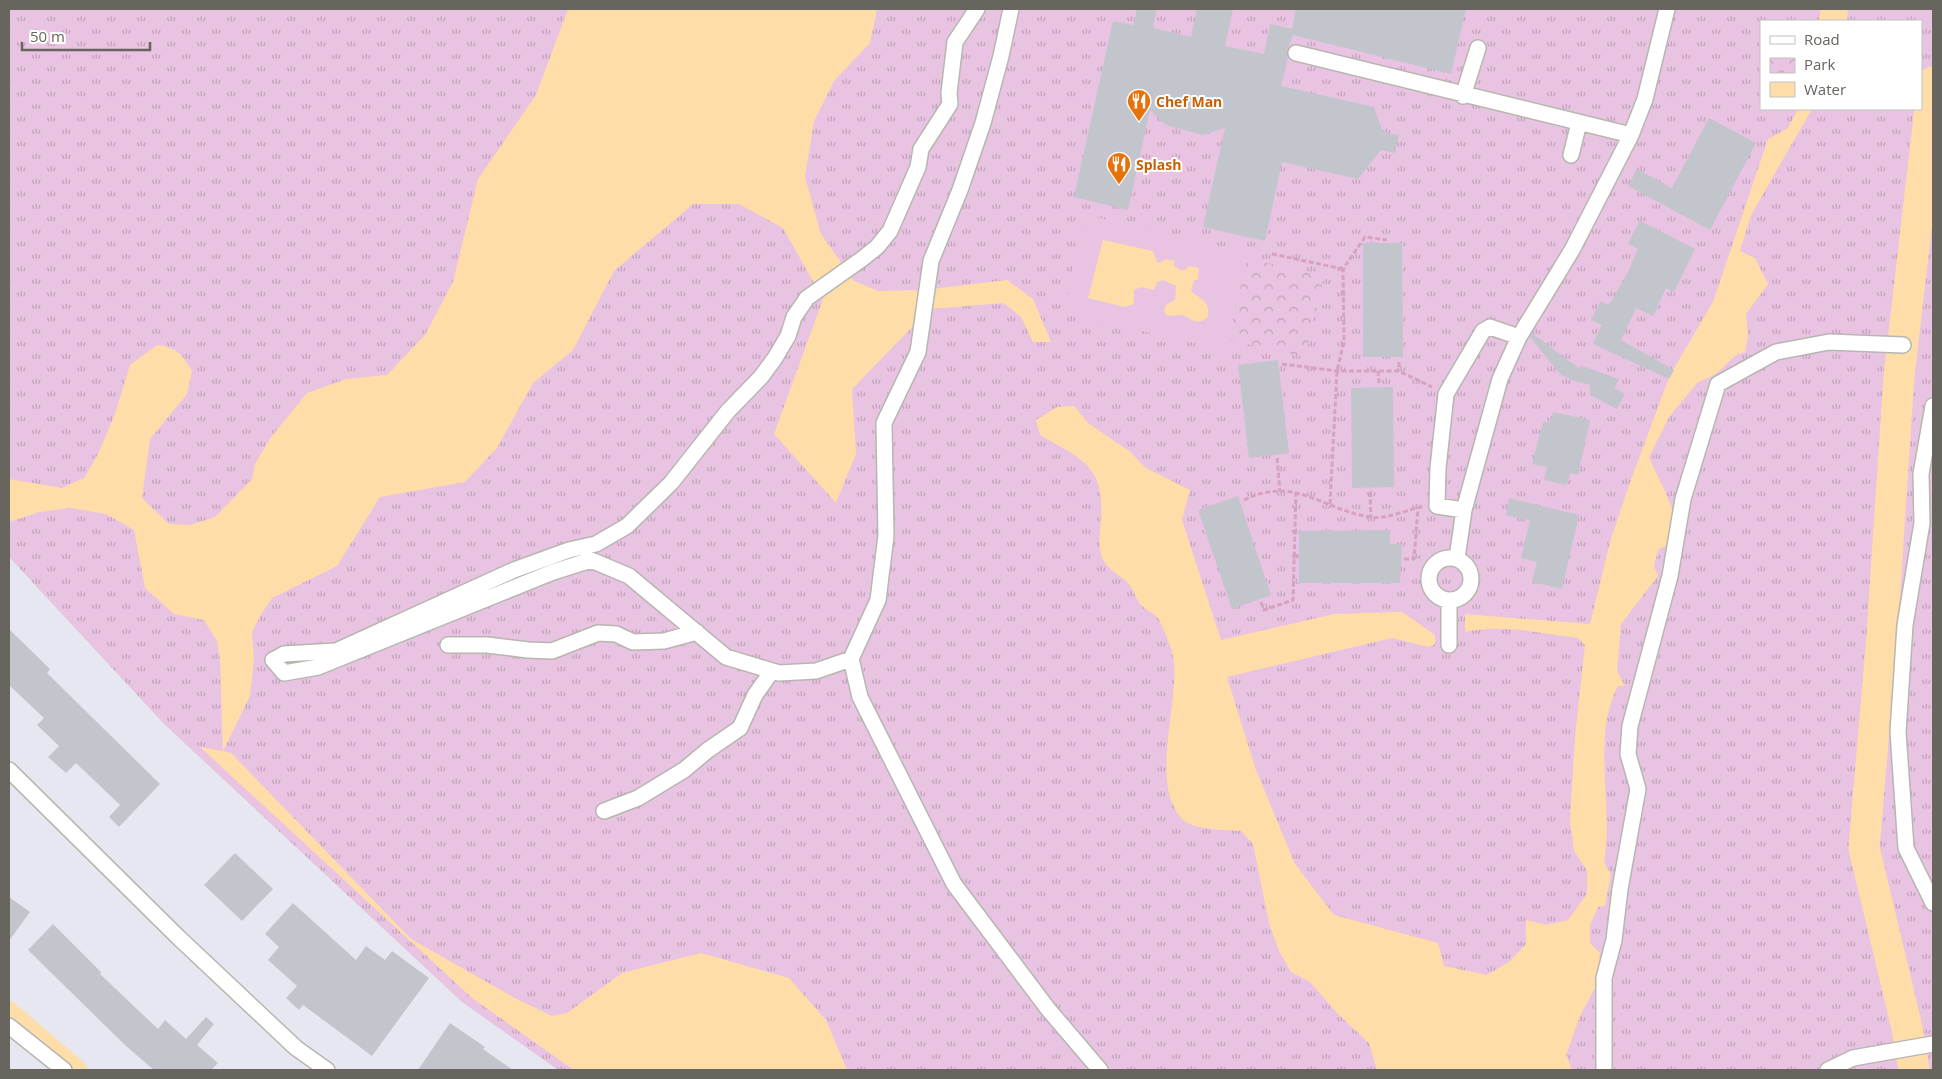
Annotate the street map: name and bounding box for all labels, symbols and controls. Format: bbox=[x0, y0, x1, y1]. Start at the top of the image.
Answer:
scale bar bbox=[22, 20, 150, 52]
legend bbox=[1760, 20, 1922, 110]
text: 50 m bbox=[30, 26, 65, 46]
text: Road bbox=[1804, 29, 1840, 49]
text: Park bbox=[1804, 54, 1835, 74]
text: Water bbox=[1804, 79, 1846, 99]
restaurant icon: Chef Man bbox=[1126, 88, 1152, 122]
place label: Chef Man bbox=[1156, 92, 1222, 111]
restaurant icon: Splash bbox=[1106, 151, 1132, 185]
place label: Splash bbox=[1136, 155, 1181, 174]

